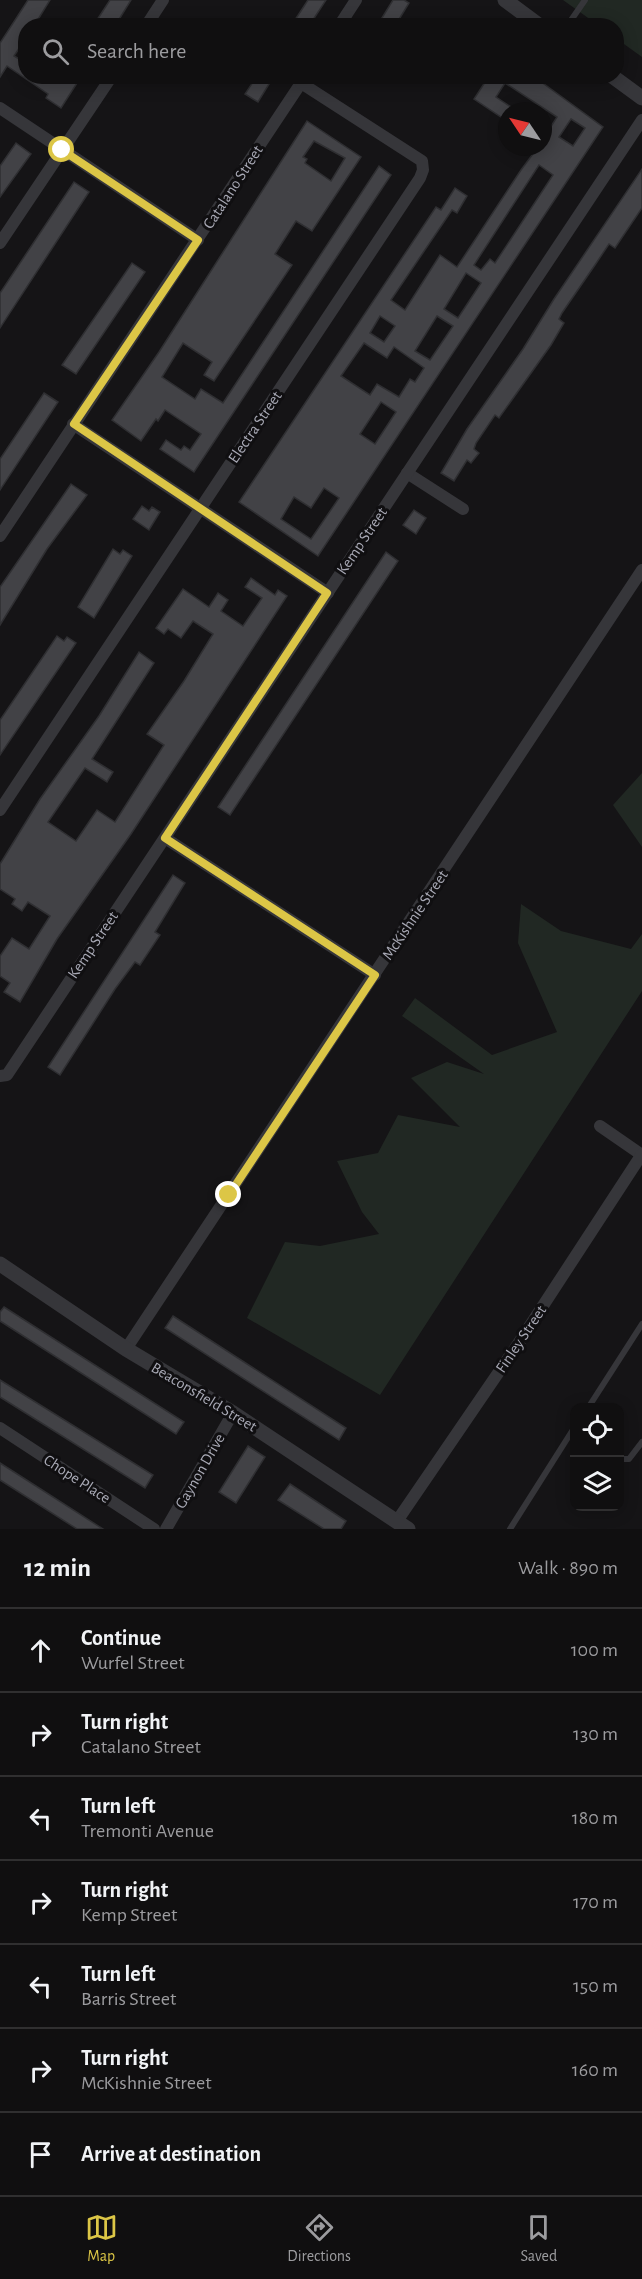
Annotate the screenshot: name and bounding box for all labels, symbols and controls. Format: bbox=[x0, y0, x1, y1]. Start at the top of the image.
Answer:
search box bbox=[18, 18, 624, 84]
icon: search bbox=[39, 35, 72, 68]
text: Search here bbox=[87, 40, 186, 62]
north arrow bbox=[498, 102, 552, 156]
route start bbox=[48, 136, 74, 162]
street label: Catalano Street bbox=[200, 142, 266, 232]
street label: Electra Street bbox=[225, 388, 285, 466]
street label: Kemp Street bbox=[334, 505, 390, 577]
street label: McKishnie Street bbox=[379, 867, 451, 963]
street label: Kemp Street bbox=[65, 909, 121, 981]
route end bbox=[215, 1181, 241, 1207]
street label: Finley Street bbox=[493, 1302, 550, 1376]
street label: Beaconsfield Street bbox=[148, 1359, 260, 1435]
map controls bbox=[570, 1403, 624, 1511]
button: locate bbox=[570, 1403, 624, 1457]
street label: Gaynon Drive bbox=[172, 1431, 229, 1512]
street label: Chope Place bbox=[41, 1452, 113, 1506]
button: layers bbox=[570, 1457, 624, 1511]
text: 12 min bbox=[24, 1555, 91, 1581]
text: Walk · 890 m bbox=[518, 1558, 618, 1578]
text: Continue bbox=[81, 1627, 161, 1649]
icon: ahead bbox=[24, 1634, 57, 1667]
text: 100 m bbox=[571, 1640, 618, 1660]
text: Wurfel Street bbox=[81, 1653, 185, 1673]
text: Turn right bbox=[81, 1711, 168, 1733]
icon: right bbox=[24, 1718, 57, 1751]
text: 130 m bbox=[573, 1724, 618, 1744]
text: Catalano Street bbox=[81, 1737, 201, 1757]
text: Turn left bbox=[81, 1795, 155, 1817]
icon: left bbox=[24, 1802, 57, 1835]
text: 180 m bbox=[572, 1808, 618, 1828]
text: Tremonti Avenue bbox=[81, 1821, 214, 1841]
text: Turn right bbox=[81, 1879, 168, 1901]
icon: right bbox=[24, 1886, 57, 1919]
text: 170 m bbox=[573, 1892, 618, 1912]
text: Kemp Street bbox=[81, 1905, 177, 1925]
text: Turn left bbox=[81, 1963, 155, 1985]
icon: left bbox=[24, 1970, 57, 2003]
text: 150 m bbox=[573, 1976, 618, 1996]
text: Barris Street bbox=[81, 1989, 176, 2009]
text: Turn right bbox=[81, 2047, 168, 2069]
icon: right bbox=[24, 2054, 57, 2087]
text: 160 m bbox=[572, 2060, 618, 2080]
text: McKishnie Street bbox=[81, 2073, 212, 2093]
icon: arrive bbox=[24, 2138, 57, 2171]
text: Arrive at destination bbox=[81, 2143, 261, 2165]
tab: Map bbox=[85, 2211, 118, 2266]
tab: Directions bbox=[287, 2211, 351, 2266]
tab: Saved bbox=[521, 2211, 557, 2266]

